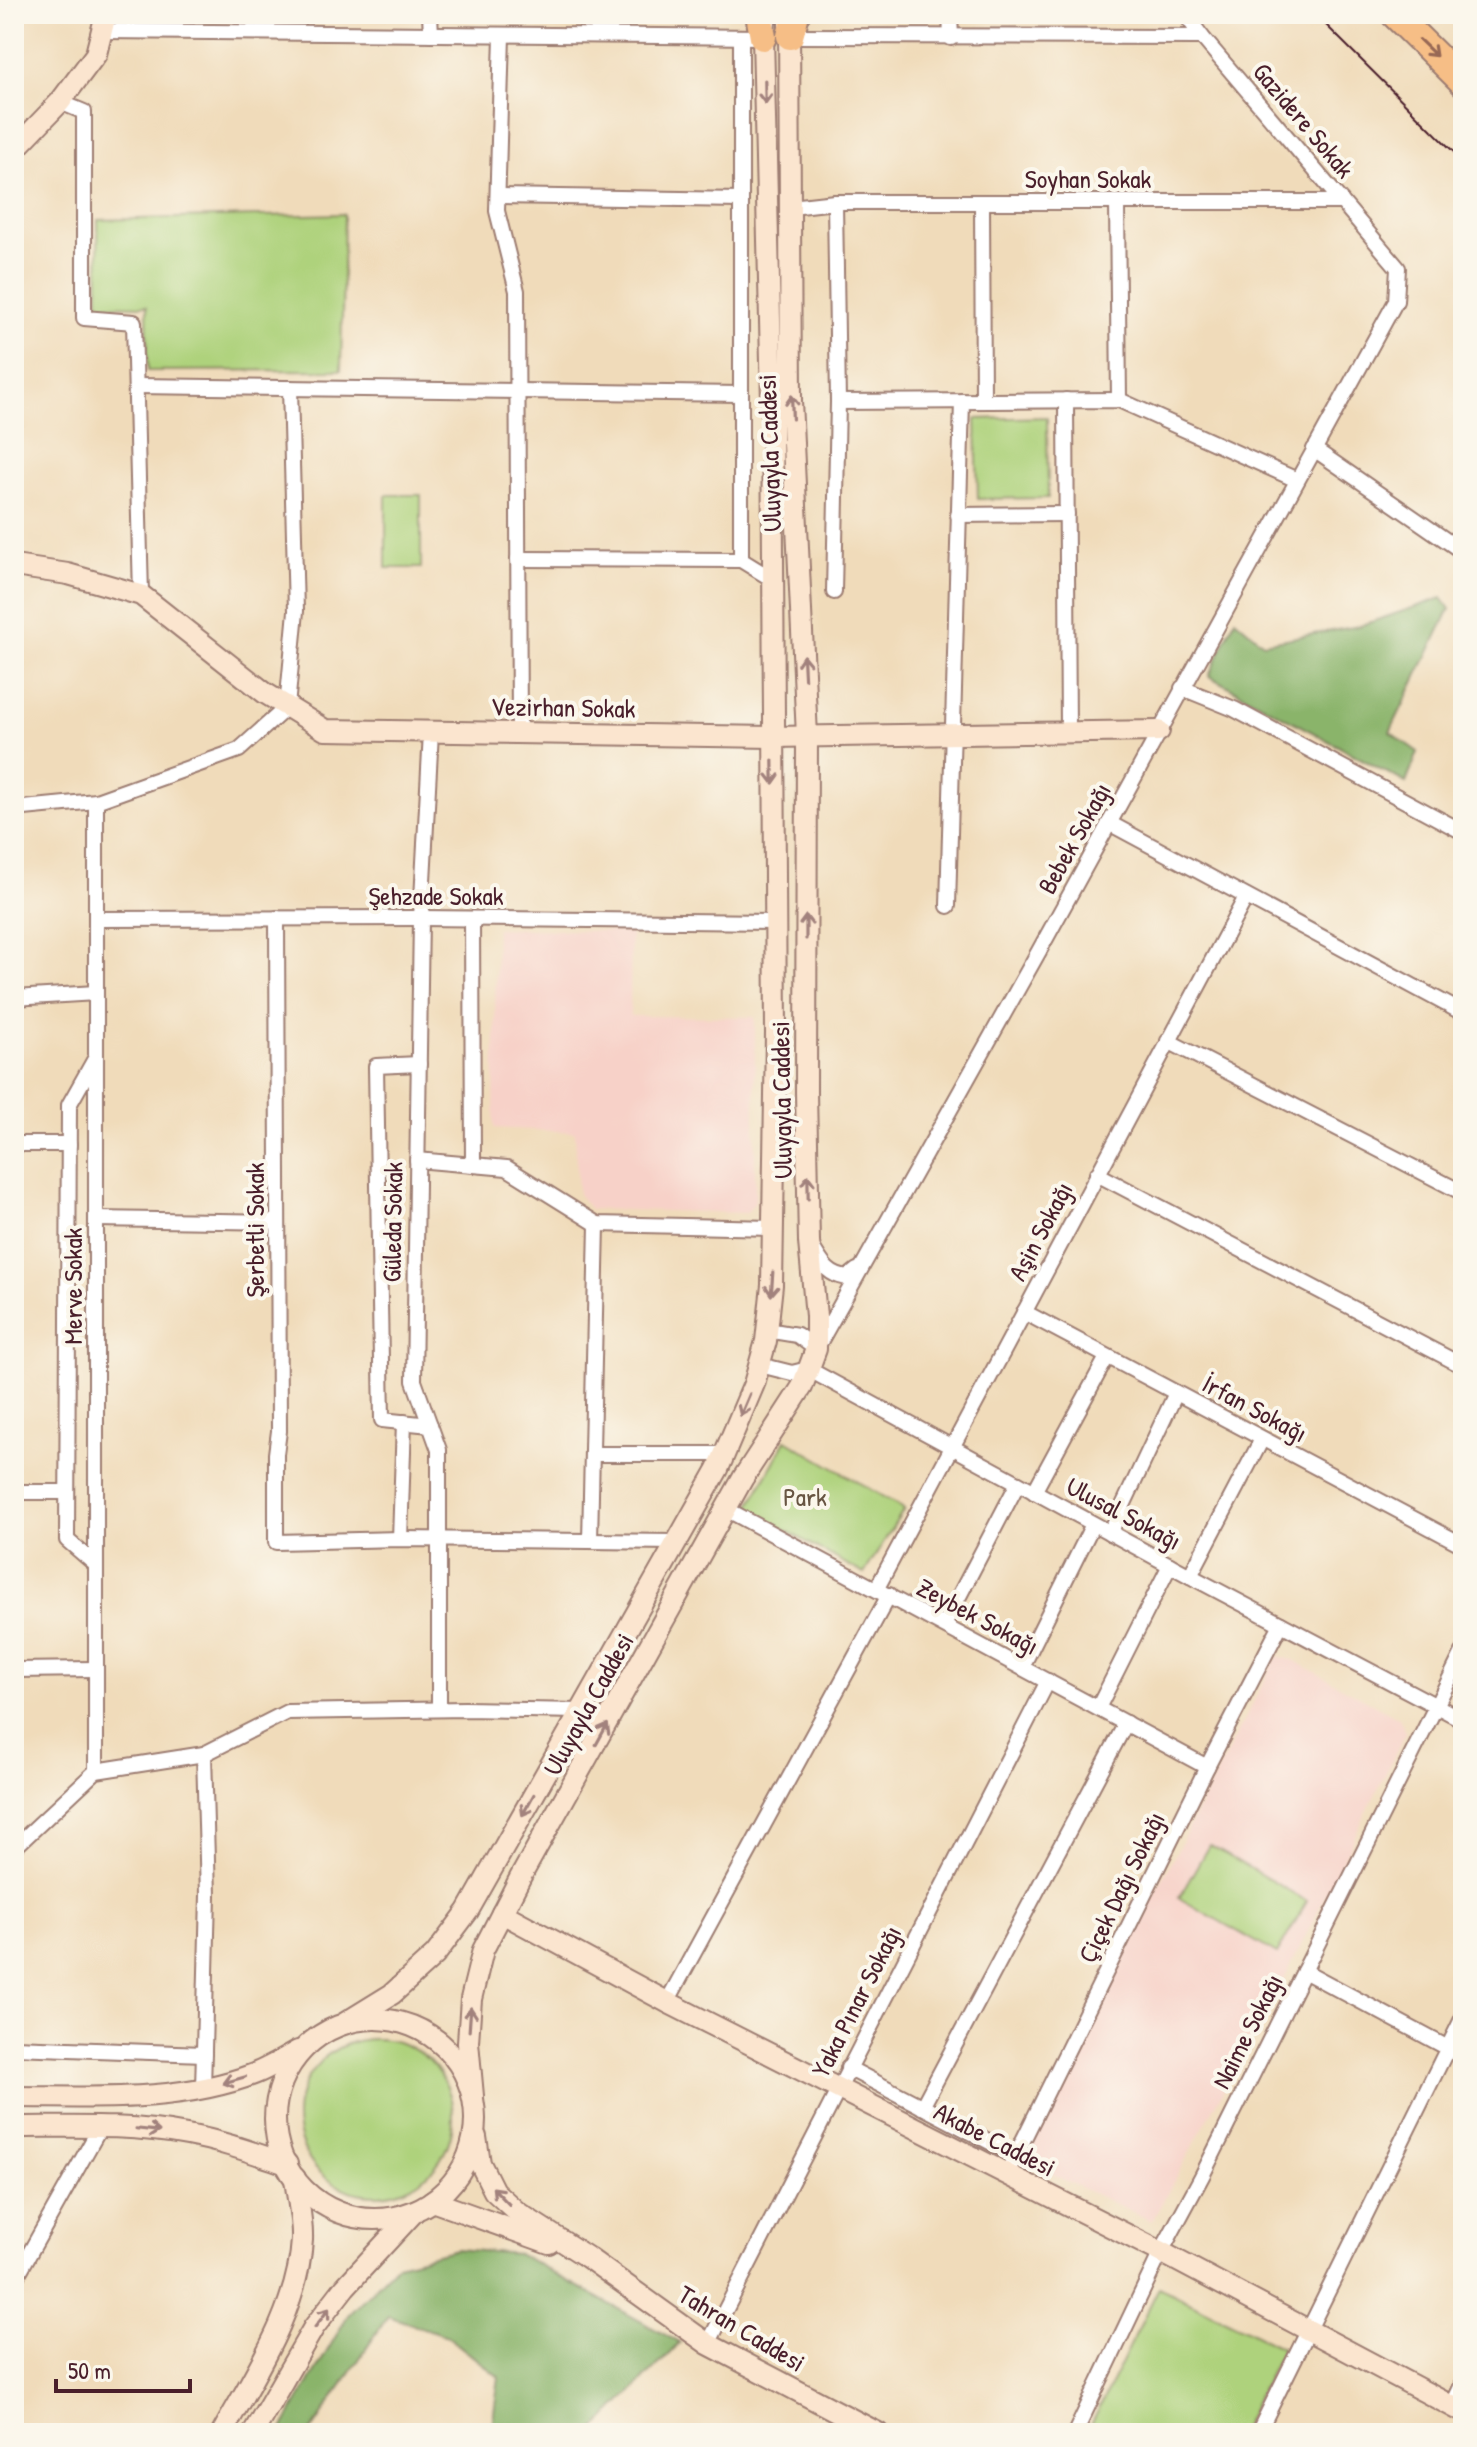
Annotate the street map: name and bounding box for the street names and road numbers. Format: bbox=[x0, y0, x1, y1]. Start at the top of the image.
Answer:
street label: Gazidere Sokak bbox=[1245, 55, 1363, 185]
street label: Soyhan Sokak bbox=[1025, 161, 1151, 196]
street label: Uluyayla Caddesi bbox=[749, 374, 789, 532]
street label: Vezirhan Sokak bbox=[490, 688, 636, 726]
street label: Bebek Sokağı bbox=[1029, 776, 1119, 900]
street label: Şehzade Sokak bbox=[368, 878, 504, 913]
street label: Uluyayla Caddesi bbox=[762, 1021, 800, 1179]
street label: Güleda Sokak bbox=[373, 1161, 411, 1283]
street label: Şerbetli Sokak bbox=[237, 1162, 272, 1298]
street label: Aşin Sokağı bbox=[999, 1176, 1081, 1286]
street label: Merve Sokak bbox=[55, 1227, 90, 1344]
street label: İrfan Sokağı bbox=[1196, 1366, 1314, 1450]
street label: Ulusal Sokağı bbox=[1060, 1468, 1188, 1558]
street label: Zeybek Sokağı bbox=[911, 1569, 1045, 1663]
street label: Uluyayla Caddesi bbox=[534, 1627, 642, 1781]
street label: Çiçek Dağı Sokağı bbox=[1069, 1806, 1173, 1968]
street label: Yaka Pınar Sokağı bbox=[803, 1919, 909, 2083]
street label: Naime Sokağı bbox=[1203, 1968, 1291, 2094]
street label: Akabe Caddesi bbox=[928, 2094, 1062, 2184]
street label: Tahran Caddesi bbox=[672, 2276, 812, 2380]

